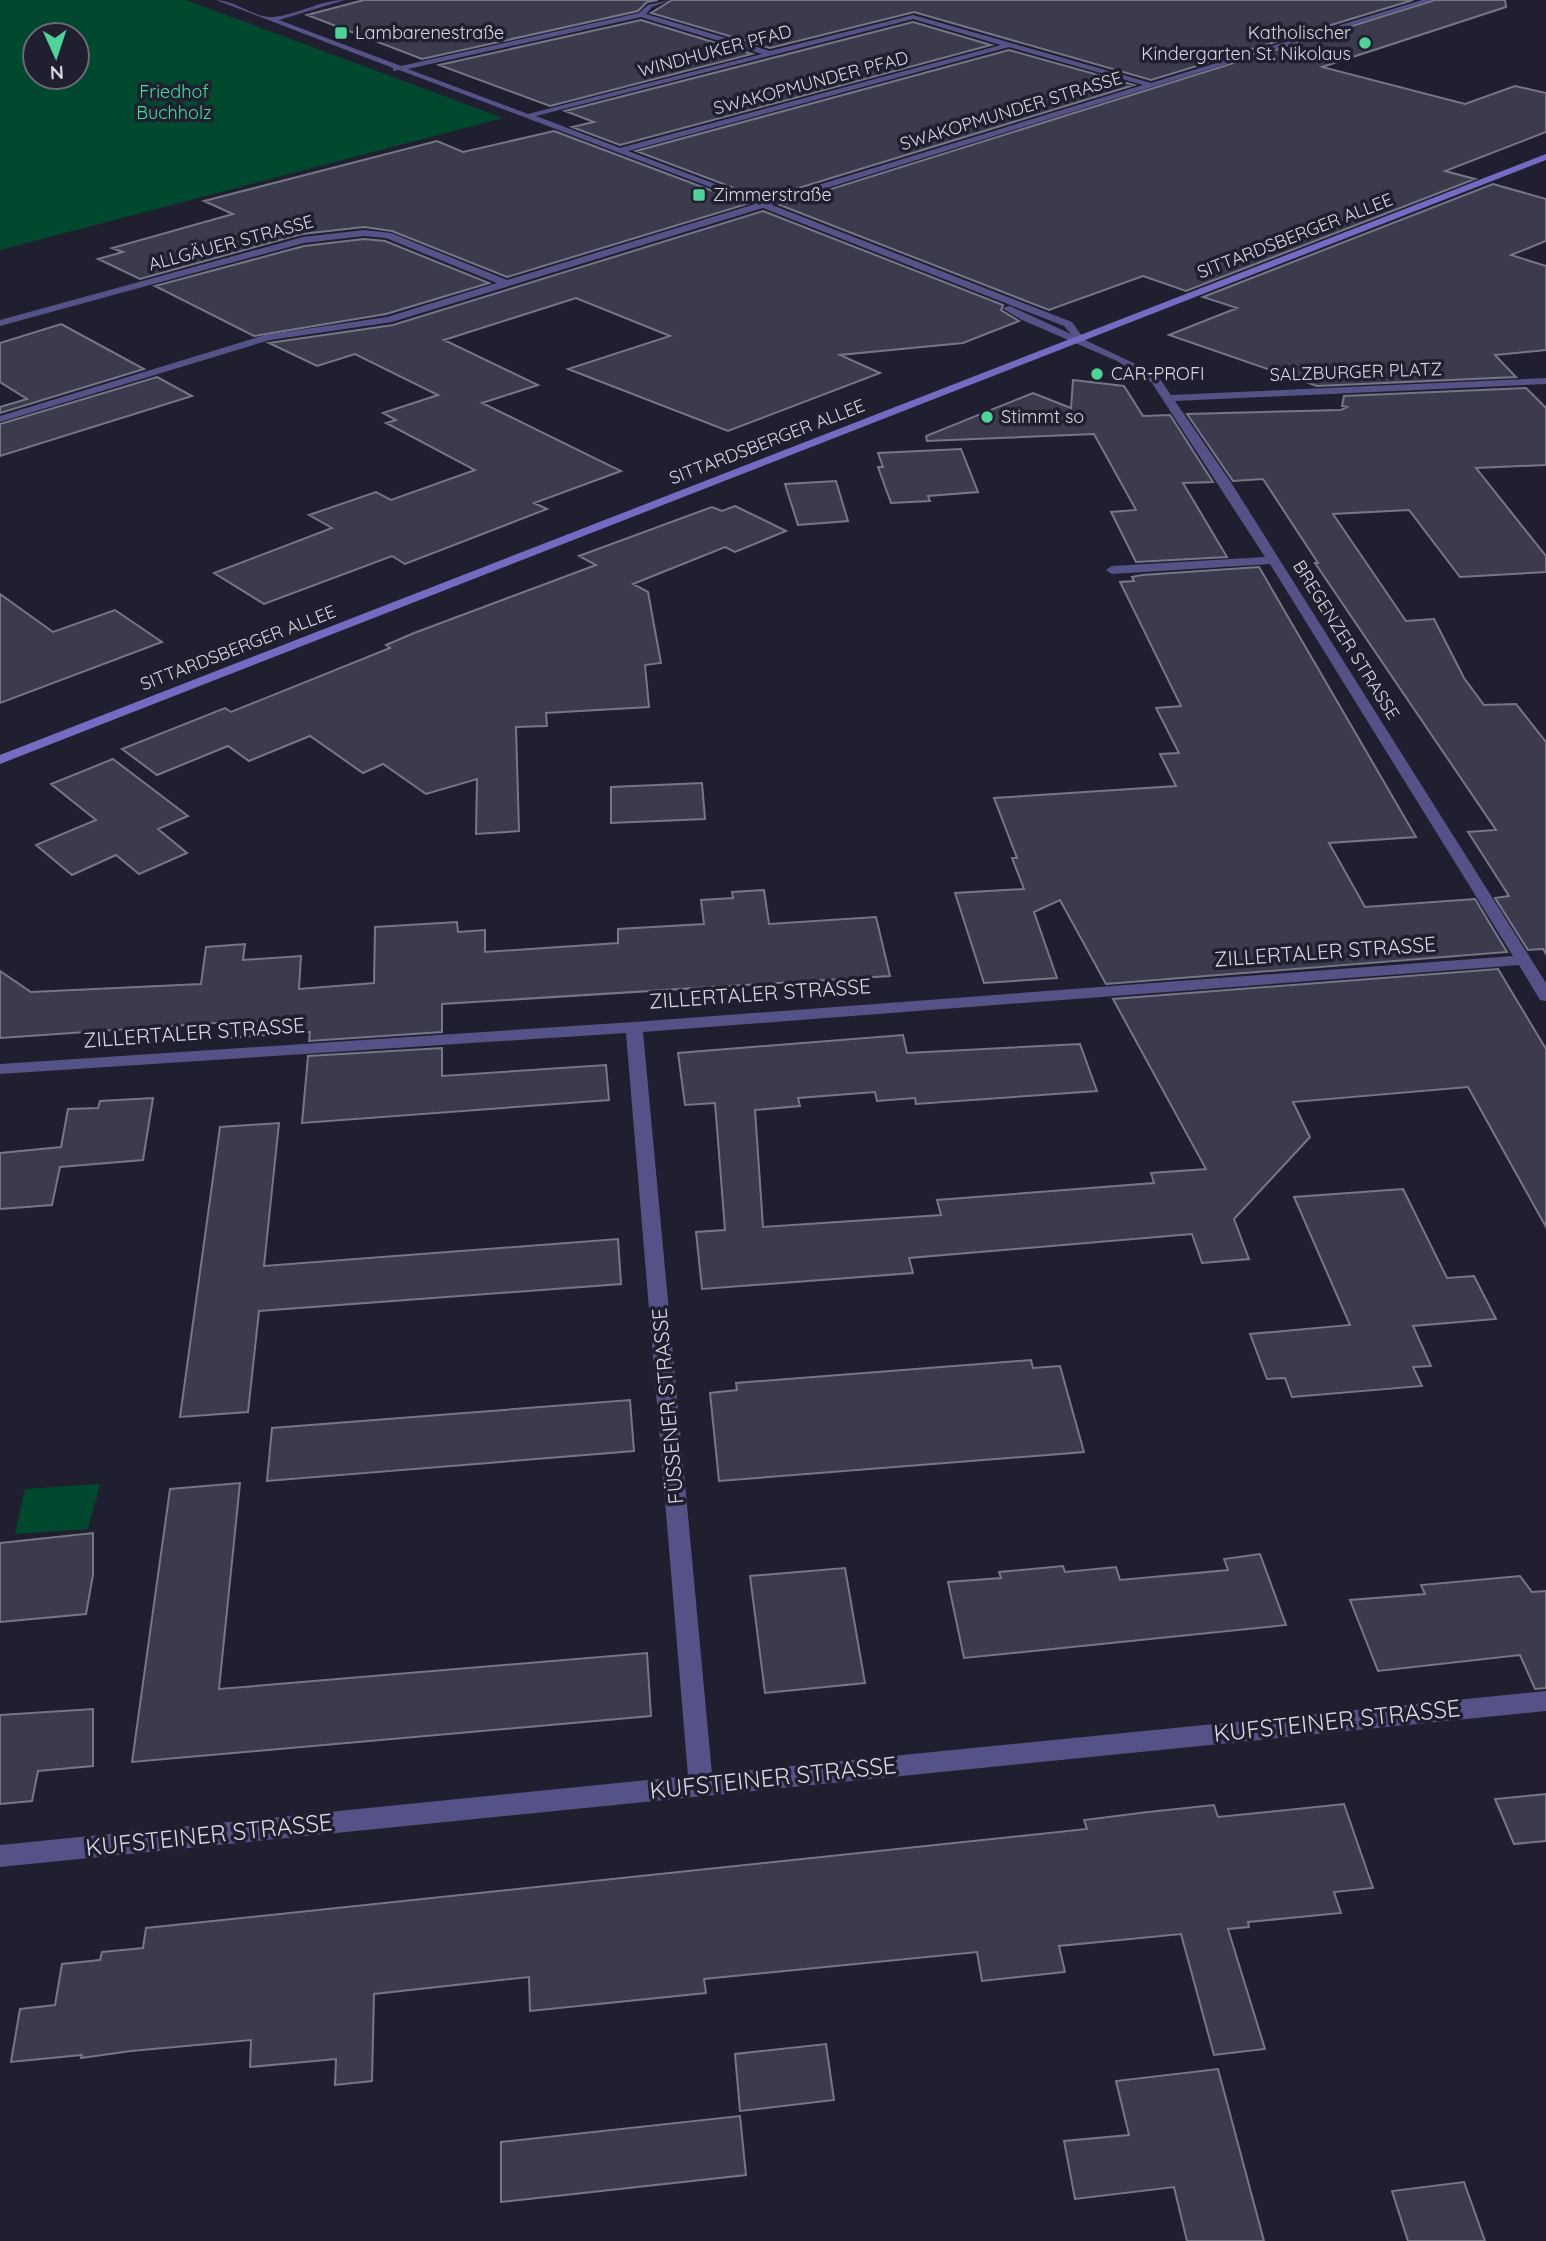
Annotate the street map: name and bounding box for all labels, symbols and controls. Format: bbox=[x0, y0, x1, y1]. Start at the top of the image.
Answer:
street label: WINDHUKER PFAD bbox=[636, 19, 794, 82]
north arrow bbox=[21, 21, 91, 91]
place label: Lambarenestraße bbox=[355, 21, 504, 44]
place label: Katholischer Kindergarten St. Nikolaus bbox=[1141, 21, 1351, 65]
marker: Lambarenestraße bbox=[333, 25, 349, 41]
marker: Katholischer Kindergarten St. Nikolaus bbox=[1357, 35, 1373, 51]
street label: SWAKOPMUNDER PFAD bbox=[711, 45, 911, 120]
text: N bbox=[49, 61, 64, 85]
street label: SWAKOPMUNDER STRASSE bbox=[897, 66, 1125, 155]
park label: Friedhof Buchholz bbox=[136, 80, 212, 124]
place label: Zimmerstraße bbox=[713, 183, 832, 206]
marker: Zimmerstraße bbox=[691, 187, 707, 203]
street label: SITTARDSBERGER ALLEE bbox=[1194, 188, 1396, 283]
street label: ALLGÄUER STRASSE bbox=[146, 209, 316, 276]
street label: SALZBURGER PLATZ bbox=[1269, 357, 1443, 386]
place label: CAR-PROFI bbox=[1111, 362, 1205, 385]
marker: CAR-PROFI bbox=[1089, 366, 1105, 382]
street label: SITTARDSBERGER ALLEE bbox=[666, 394, 868, 489]
place label: Stimmt so bbox=[1001, 405, 1084, 428]
marker: Stimmt so bbox=[979, 409, 995, 425]
street label: BREGENZER STRASSE bbox=[1288, 556, 1405, 724]
street label: SITTARDSBERGER ALLEE bbox=[137, 600, 339, 695]
street label: ZILLERTALER STRASSE bbox=[1213, 930, 1437, 972]
street label: ZILLERTALER STRASSE bbox=[648, 972, 872, 1014]
street label: ZILLERTALER STRASSE bbox=[82, 1011, 306, 1053]
street label: FÜSSENER STRASSE bbox=[645, 1307, 689, 1505]
street label: KUFSTEINER STRASSE bbox=[1212, 1692, 1462, 1748]
street label: KUFSTEINER STRASSE bbox=[648, 1749, 898, 1805]
street label: KUFSTEINER STRASSE bbox=[84, 1806, 334, 1862]

